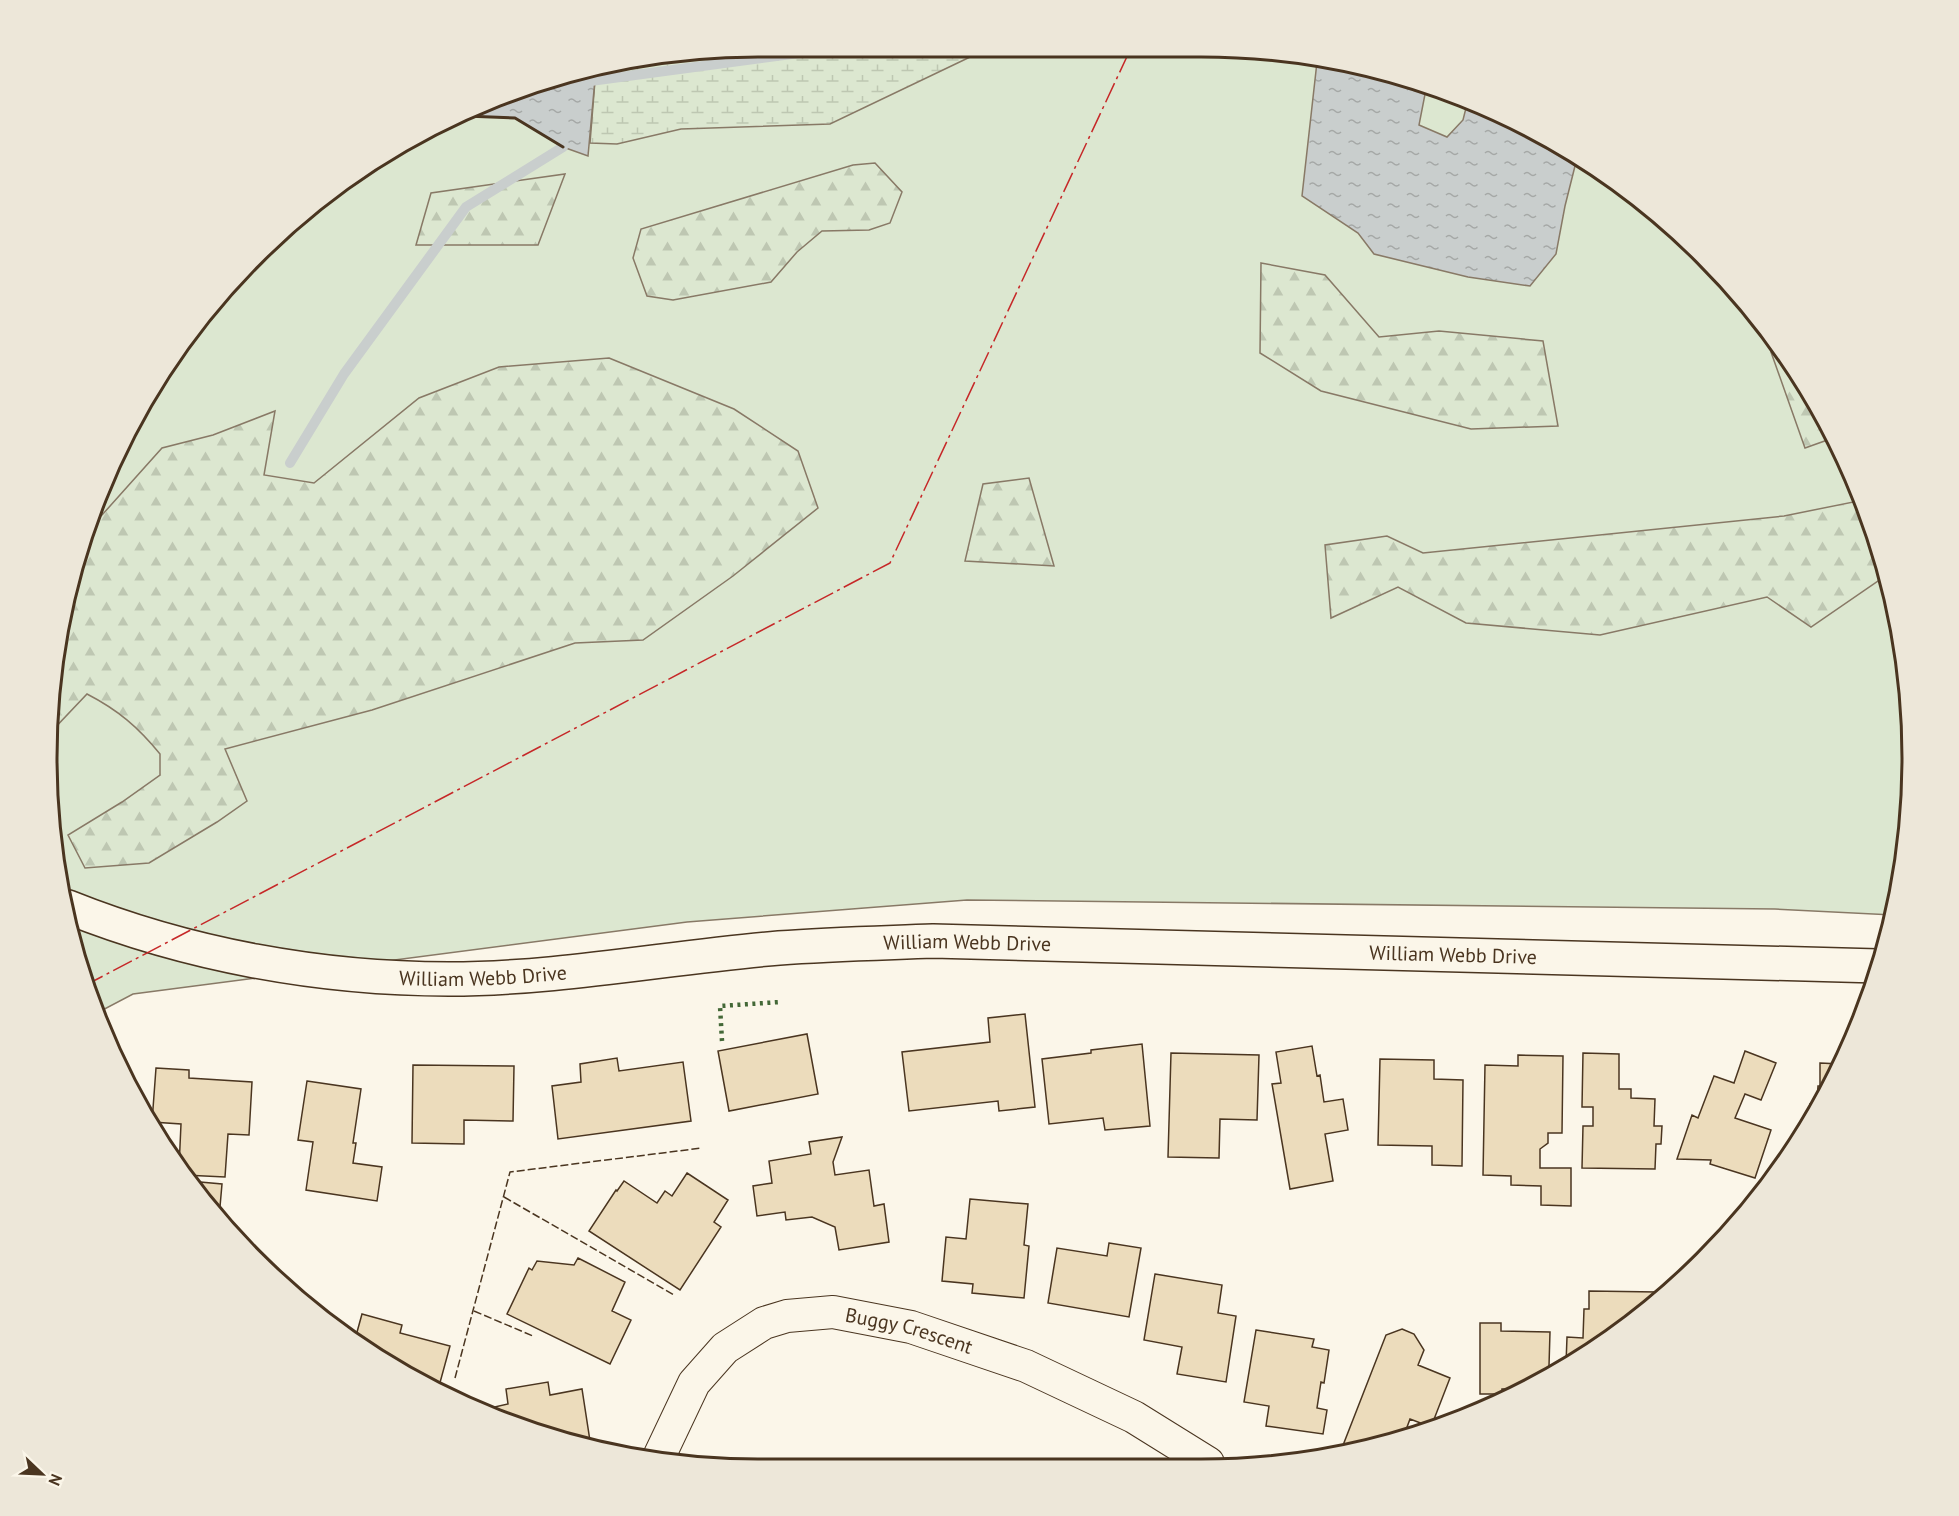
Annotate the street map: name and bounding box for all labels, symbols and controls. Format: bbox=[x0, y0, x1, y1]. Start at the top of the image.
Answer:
street label: William Webb Drive bbox=[883, 928, 1051, 957]
street label: William Webb Drive bbox=[1369, 940, 1537, 970]
street label: William Webb Drive bbox=[399, 959, 568, 992]
street label: Buggy Crescent bbox=[843, 1302, 976, 1360]
north arrow bbox=[12, 1444, 72, 1504]
text: N bbox=[45, 1471, 67, 1489]

